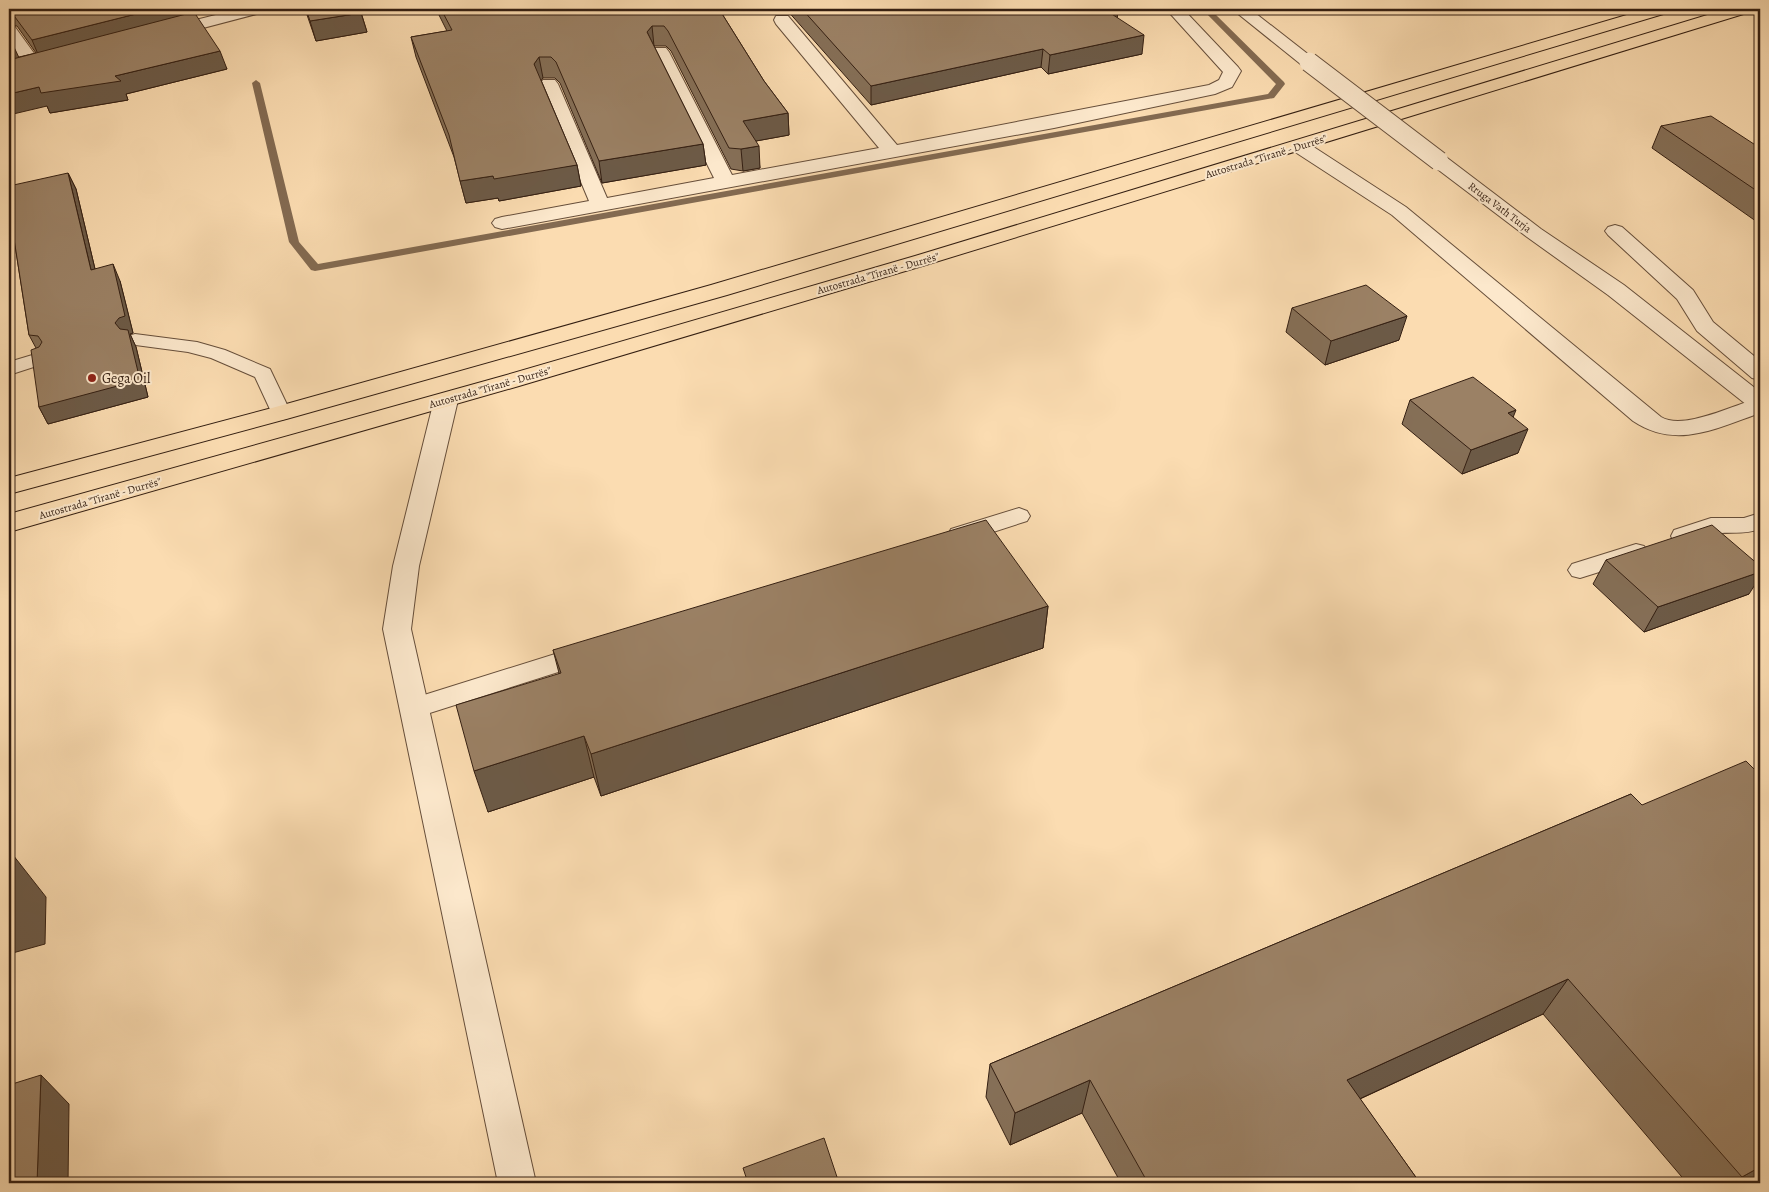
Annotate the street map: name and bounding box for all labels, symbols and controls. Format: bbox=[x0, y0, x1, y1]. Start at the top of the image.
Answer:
street label: Autostrada "Tiranë - Durrës" bbox=[1203, 131, 1329, 182]
street label: Rruga Vath Turja bbox=[1465, 179, 1535, 237]
street label: Autostrada "Tiranë - Durrës" bbox=[814, 249, 941, 298]
street label: Autostrada "Tiranë - Durrës" bbox=[426, 363, 553, 412]
place label: Gega Oil bbox=[102, 369, 151, 388]
marker: Gega Oil bbox=[86, 372, 98, 384]
street label: Autostrada "Tiranë - Durrës" bbox=[36, 474, 163, 523]

